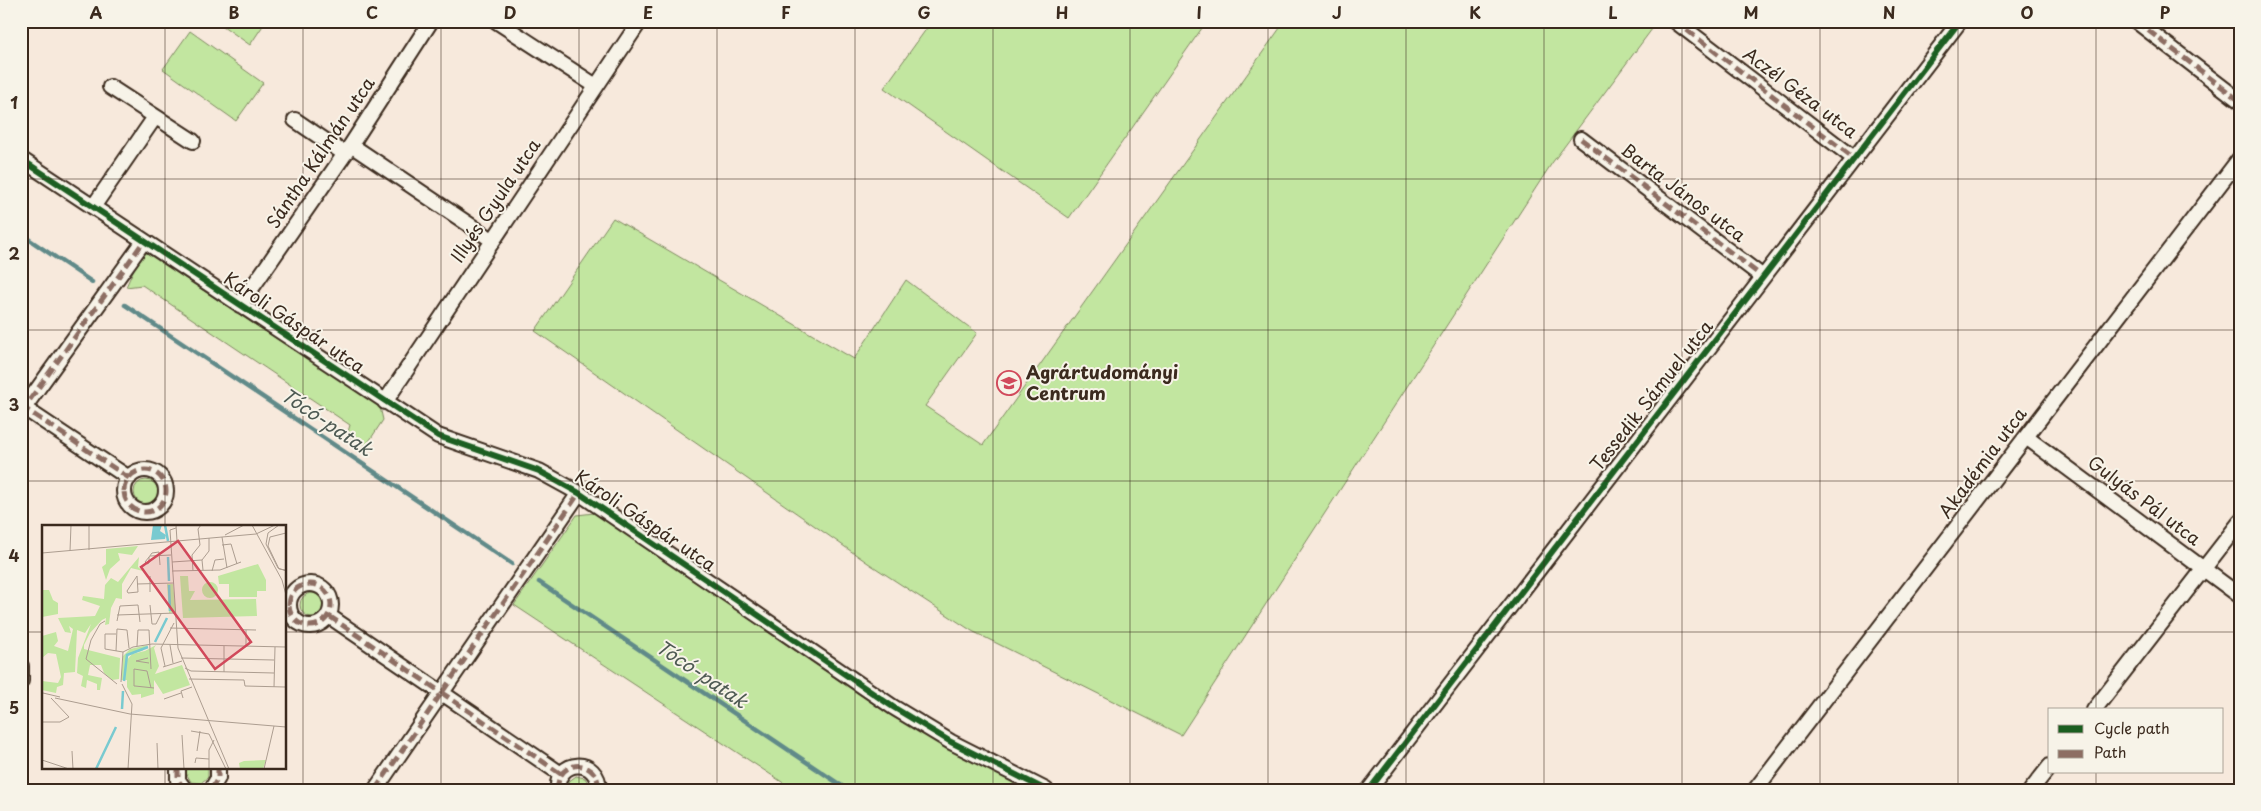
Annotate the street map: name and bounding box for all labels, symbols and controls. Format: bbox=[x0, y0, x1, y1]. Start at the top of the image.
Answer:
text: A bbox=[90, 0, 103, 24]
text: B bbox=[229, 0, 240, 24]
text: C bbox=[366, 0, 378, 24]
text: D bbox=[504, 0, 516, 24]
text: E bbox=[643, 0, 653, 24]
text: F bbox=[781, 0, 791, 24]
text: G bbox=[917, 0, 931, 24]
text: H bbox=[1056, 0, 1068, 24]
text: I bbox=[1196, 0, 1202, 24]
text: J bbox=[1332, 0, 1342, 24]
text: K bbox=[1469, 0, 1481, 24]
text: L bbox=[1608, 0, 1618, 24]
text: M bbox=[1743, 0, 1759, 24]
text: N bbox=[1883, 0, 1895, 24]
text: O bbox=[2021, 0, 2034, 24]
text: P bbox=[2160, 0, 2171, 24]
street label: Aczél Géza utca bbox=[1738, 40, 1864, 144]
street label: Sántha Kálmán utca bbox=[259, 70, 381, 233]
text: 1 bbox=[10, 90, 18, 114]
street label: Illyés Gyula utca bbox=[443, 132, 547, 267]
street label: Barta János utca bbox=[1616, 136, 1753, 248]
text: 2 bbox=[8, 241, 20, 265]
street label: Károli Gáspár utca bbox=[219, 264, 371, 379]
street label: Tessedik Sámuel utca bbox=[1583, 313, 1719, 476]
place label: Agrártudományi Centrum bbox=[1026, 358, 1178, 406]
school or university icon: Agrártudományi Centrum bbox=[996, 370, 1022, 396]
water label: Tócó-patak bbox=[276, 380, 380, 463]
text: 3 bbox=[9, 392, 19, 416]
street label: Akadémia utca bbox=[1931, 401, 2033, 523]
street label: Gulyás Pál utca bbox=[2083, 448, 2208, 552]
street label: Károli Gáspár utca bbox=[570, 462, 722, 577]
inset map bbox=[42, 525, 286, 768]
text: 4 bbox=[9, 543, 20, 567]
water label: Tócó-patak bbox=[651, 632, 755, 715]
text: 5 bbox=[9, 695, 19, 719]
legend bbox=[2048, 708, 2224, 774]
text: Cycle path bbox=[2094, 716, 2170, 739]
text: Path bbox=[2094, 740, 2126, 763]

